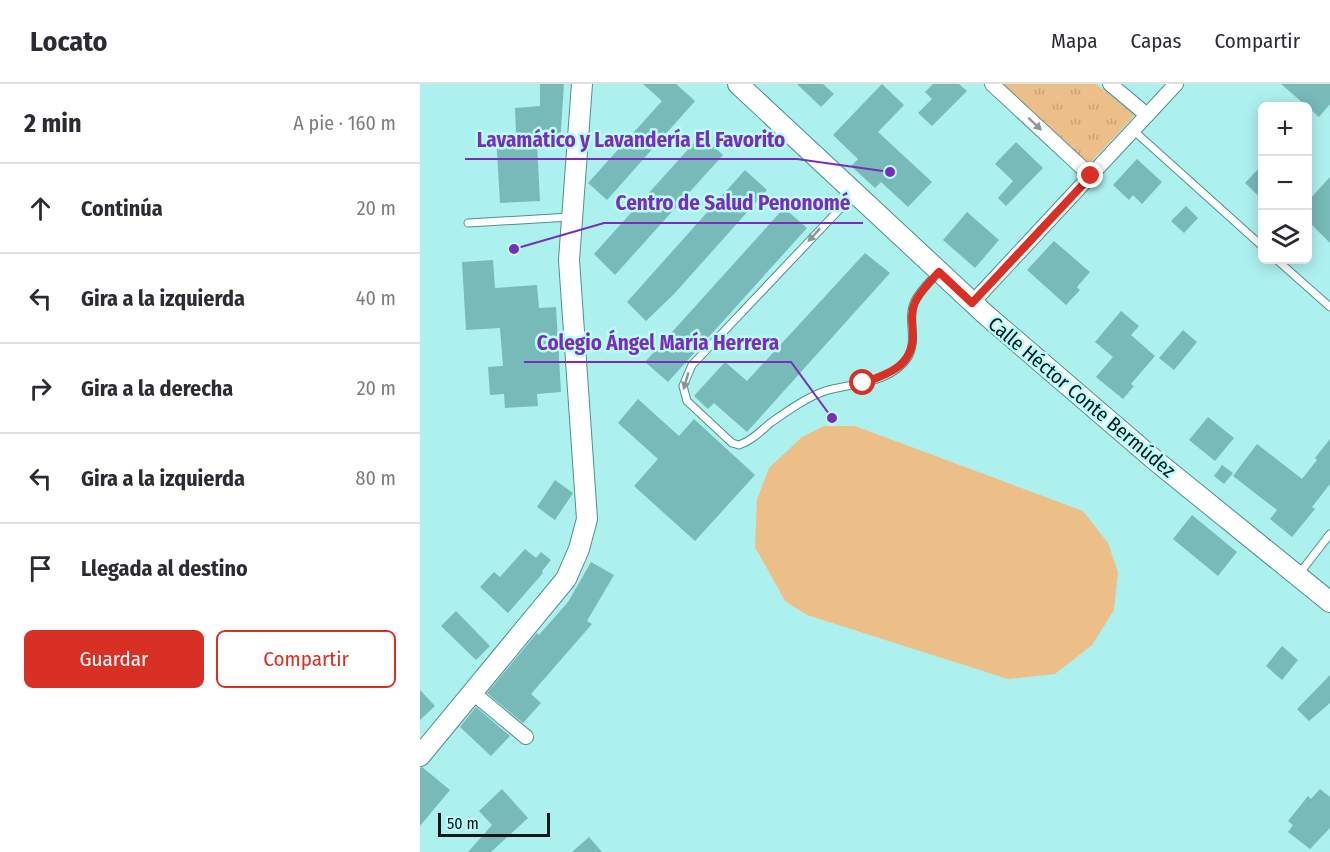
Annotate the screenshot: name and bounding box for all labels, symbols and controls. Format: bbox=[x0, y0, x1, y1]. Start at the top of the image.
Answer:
text: Locato bbox=[30, 25, 108, 58]
text: Mapa bbox=[1051, 28, 1098, 54]
text: Capas bbox=[1131, 28, 1181, 54]
text: Compartir bbox=[1214, 28, 1300, 54]
map controls bbox=[1258, 102, 1312, 264]
button: + bbox=[1258, 102, 1312, 156]
text: 2 min bbox=[24, 108, 82, 139]
text: A pie · 160 m bbox=[293, 111, 396, 135]
one-way arrow bbox=[1027, 117, 1042, 130]
callout: Lavamático y Lavandería El Favorito bbox=[465, 120, 797, 159]
text: Lavamático y Lavandería El Favorito bbox=[477, 127, 785, 153]
button: − bbox=[1258, 156, 1312, 210]
route end bbox=[1077, 162, 1103, 188]
callout: Centro de Salud Penonomé bbox=[604, 184, 863, 223]
text: Centro de Salud Penonomé bbox=[616, 190, 851, 216]
icon: ahead bbox=[24, 192, 57, 225]
text: Continúa bbox=[81, 195, 163, 222]
text: 20 m bbox=[357, 196, 396, 220]
button: layers bbox=[1258, 210, 1312, 264]
one-way arrow bbox=[808, 228, 822, 242]
icon: left bbox=[24, 282, 57, 315]
text: Gira a la izquierda bbox=[81, 285, 245, 312]
text: 40 m bbox=[356, 286, 396, 310]
street label: Calle Héctor Conte Bermúdez bbox=[983, 312, 1181, 483]
callout: Colegio Ángel María Herrera bbox=[524, 323, 791, 362]
text: Colegio Ángel María Herrera bbox=[537, 329, 779, 356]
route start bbox=[849, 369, 875, 395]
icon: right bbox=[24, 372, 57, 405]
one-way arrow bbox=[681, 372, 691, 390]
text: Gira a la derecha bbox=[81, 375, 233, 402]
text: 20 m bbox=[357, 376, 396, 400]
icon: left bbox=[24, 462, 57, 495]
text: Gira a la izquierda bbox=[81, 465, 245, 492]
text: 80 m bbox=[356, 466, 396, 490]
icon: arrive bbox=[24, 552, 57, 585]
text: Llegada al destino bbox=[81, 555, 248, 582]
button: Guardar bbox=[24, 630, 204, 688]
button: Compartir bbox=[216, 630, 396, 688]
scale bar bbox=[438, 810, 550, 838]
text: 50 m bbox=[447, 814, 479, 833]

